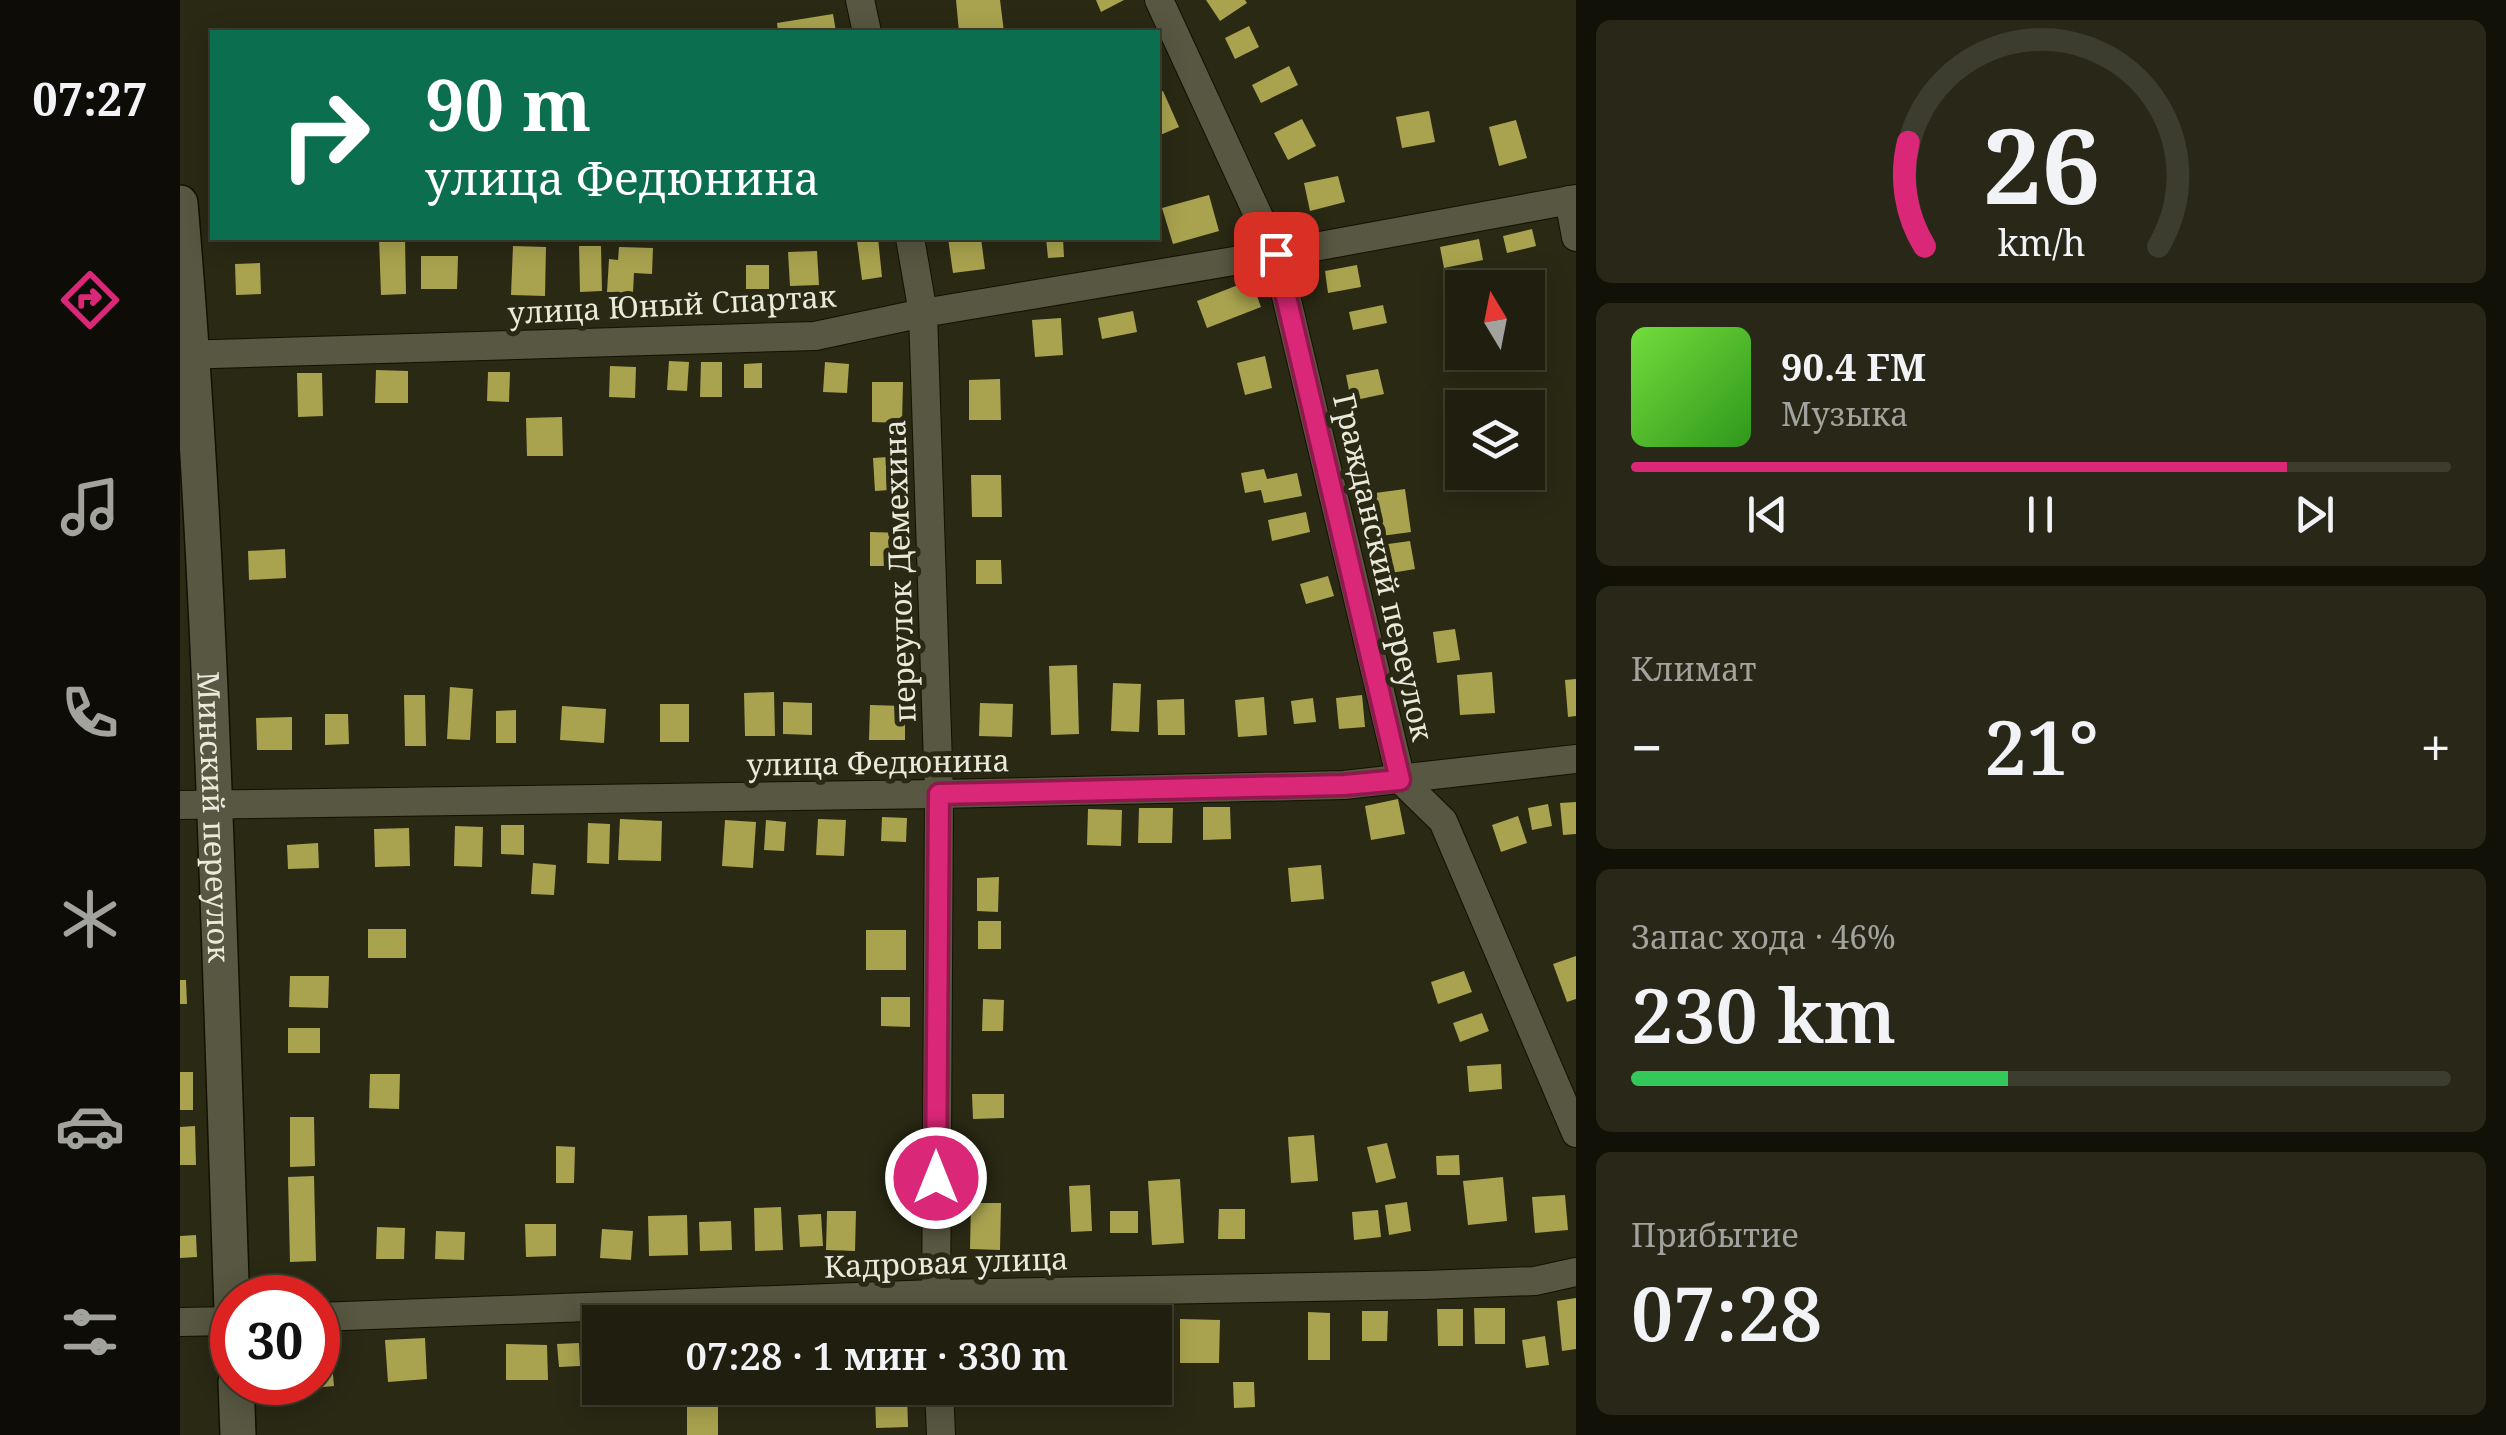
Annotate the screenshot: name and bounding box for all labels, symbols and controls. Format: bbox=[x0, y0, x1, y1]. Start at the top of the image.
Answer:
text: 90 m bbox=[425, 56, 591, 152]
text: 07:27 bbox=[32, 68, 148, 129]
icon: right bbox=[260, 70, 390, 200]
text: 26 bbox=[1982, 93, 2100, 234]
text: улица Федюнина bbox=[425, 147, 820, 208]
pin bbox=[1234, 212, 1319, 297]
text: km/h bbox=[1997, 218, 2085, 266]
icon: arrive bbox=[1249, 227, 1304, 282]
icon: directions bbox=[55, 265, 125, 335]
north arrow bbox=[1445, 270, 1545, 370]
map controls bbox=[1445, 270, 1545, 490]
street label: улица Юный Спартак bbox=[507, 275, 838, 333]
text: 90.4 FM bbox=[1781, 340, 1926, 392]
street label: Гражданский переулок bbox=[1324, 389, 1444, 745]
button: layers bbox=[1445, 390, 1545, 490]
text: Музыка bbox=[1781, 392, 1908, 435]
street label: переулок Демехина bbox=[873, 419, 925, 723]
icon: music bbox=[55, 472, 125, 542]
icon: previous bbox=[1740, 487, 1795, 542]
icon: pause bbox=[2013, 487, 2068, 542]
icon: next bbox=[2287, 487, 2342, 542]
text: Климат bbox=[1631, 647, 1756, 690]
street label: Минский переулок bbox=[189, 670, 241, 964]
icon: phone bbox=[55, 678, 125, 748]
text: 21° bbox=[1984, 695, 2099, 797]
text: − bbox=[1631, 709, 1663, 784]
text: + bbox=[2420, 709, 2451, 784]
street label: улица Федюнина bbox=[746, 739, 1010, 785]
icon: climate bbox=[55, 884, 125, 954]
text: Запас хода · 46% bbox=[1631, 915, 1896, 958]
text: 230 km bbox=[1631, 963, 1896, 1065]
icon: car bbox=[55, 1091, 125, 1161]
position arrow bbox=[884, 1126, 988, 1230]
text: Прибытие bbox=[1631, 1213, 1799, 1256]
street label: Кадровая улица bbox=[823, 1237, 1069, 1287]
text: 07:28 bbox=[1631, 1261, 1822, 1363]
speed limit sign: 30 bbox=[210, 1275, 340, 1405]
icon: filters bbox=[55, 1297, 125, 1367]
text: 07:28 · 1 мин · 330 m bbox=[686, 1329, 1068, 1381]

